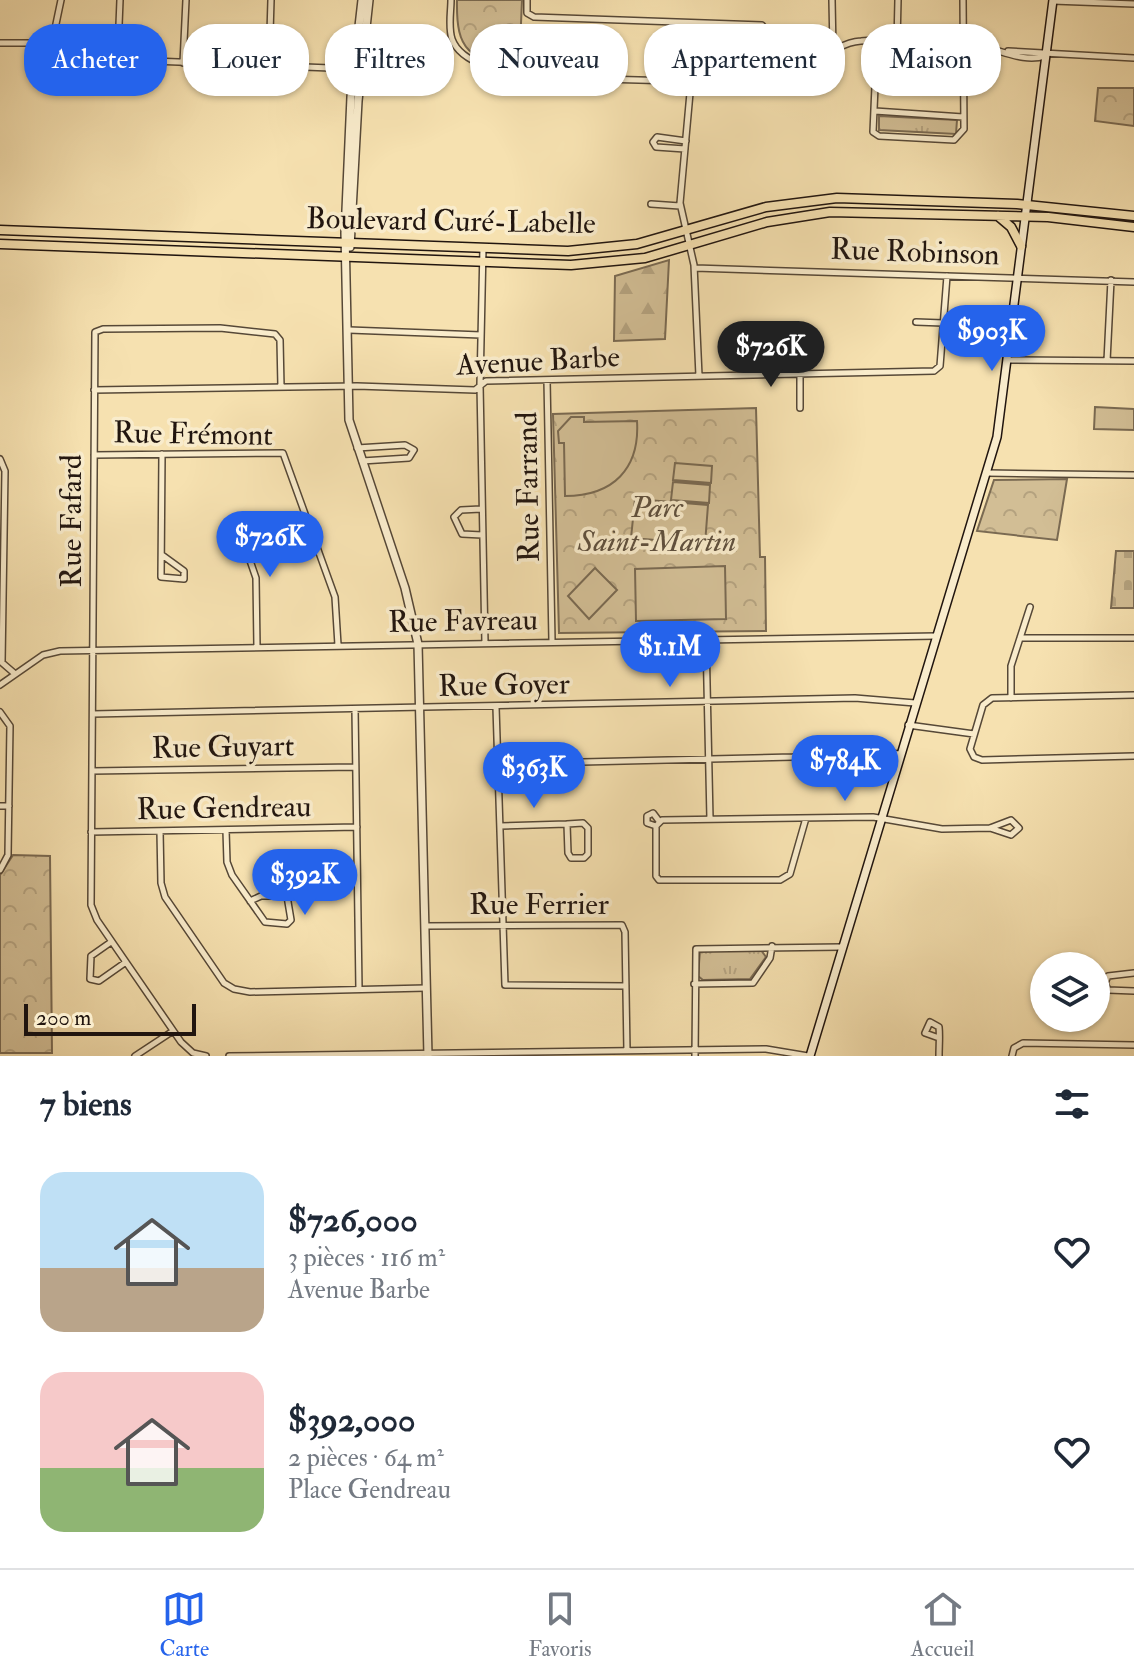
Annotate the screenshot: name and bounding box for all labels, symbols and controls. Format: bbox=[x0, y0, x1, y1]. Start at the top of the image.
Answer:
chip: Acheter bbox=[24, 24, 167, 96]
chip: Louer bbox=[183, 24, 309, 96]
chip: Filtres bbox=[325, 24, 454, 96]
chip: Nouveau bbox=[470, 24, 628, 96]
chip: Appartement bbox=[644, 24, 845, 96]
chip: Maison bbox=[861, 24, 1001, 96]
street label: Boulevard Curé-Labelle bbox=[306, 200, 596, 242]
street label: Rue Robinson bbox=[830, 231, 1000, 273]
pin: $903K bbox=[936, 305, 1048, 373]
text: $903K bbox=[957, 315, 1027, 347]
pin: $726K bbox=[715, 321, 827, 389]
text: $726K bbox=[735, 331, 807, 363]
street label: Avenue Barbe bbox=[454, 338, 621, 384]
street label: Rue Farrand bbox=[508, 411, 548, 563]
street label: Rue Frémont bbox=[113, 414, 274, 454]
street label: Rue Fafard bbox=[53, 454, 90, 588]
park label: Parc Saint-Martin bbox=[577, 489, 736, 560]
pin: $726K bbox=[214, 511, 326, 579]
text: $726K bbox=[234, 521, 306, 553]
street label: Rue Favreau bbox=[388, 601, 538, 641]
pin: $1.1M bbox=[614, 621, 726, 689]
text: $1.1M bbox=[638, 631, 702, 663]
street label: Rue Goyer bbox=[438, 665, 570, 705]
street label: Rue Guyart bbox=[151, 727, 295, 767]
pin: $784K bbox=[789, 735, 901, 803]
pin: $363K bbox=[478, 742, 590, 810]
text: $784K bbox=[809, 745, 881, 777]
text: $363K bbox=[501, 752, 567, 784]
street label: Rue Gendreau bbox=[136, 788, 312, 828]
pin: $392K bbox=[249, 849, 361, 917]
text: $392K bbox=[270, 859, 340, 891]
street label: Rue Ferrier bbox=[469, 886, 609, 923]
map controls bbox=[1030, 952, 1110, 1032]
button: layers bbox=[1030, 952, 1110, 1032]
scale bar bbox=[24, 1000, 196, 1036]
text: 200 m bbox=[36, 1004, 91, 1032]
icon: filters bbox=[1050, 1082, 1094, 1126]
text: 7 biens bbox=[40, 1083, 132, 1126]
text: $726,000 bbox=[288, 1199, 418, 1242]
icon: home bbox=[104, 1204, 200, 1300]
icon: heart bbox=[1050, 1230, 1094, 1274]
text: 3 pièces · 116 m² bbox=[288, 1242, 445, 1274]
text: Avenue Barbe bbox=[288, 1274, 430, 1306]
text: $392,000 bbox=[288, 1399, 415, 1442]
icon: home bbox=[104, 1404, 200, 1500]
icon: heart bbox=[1050, 1430, 1094, 1474]
text: 2 pièces · 64 m² bbox=[288, 1442, 444, 1474]
text: Place Gendreau bbox=[288, 1474, 451, 1506]
tab: Carte bbox=[160, 1587, 209, 1663]
tab: Favoris bbox=[528, 1587, 592, 1663]
tab: Accueil bbox=[911, 1587, 974, 1663]

